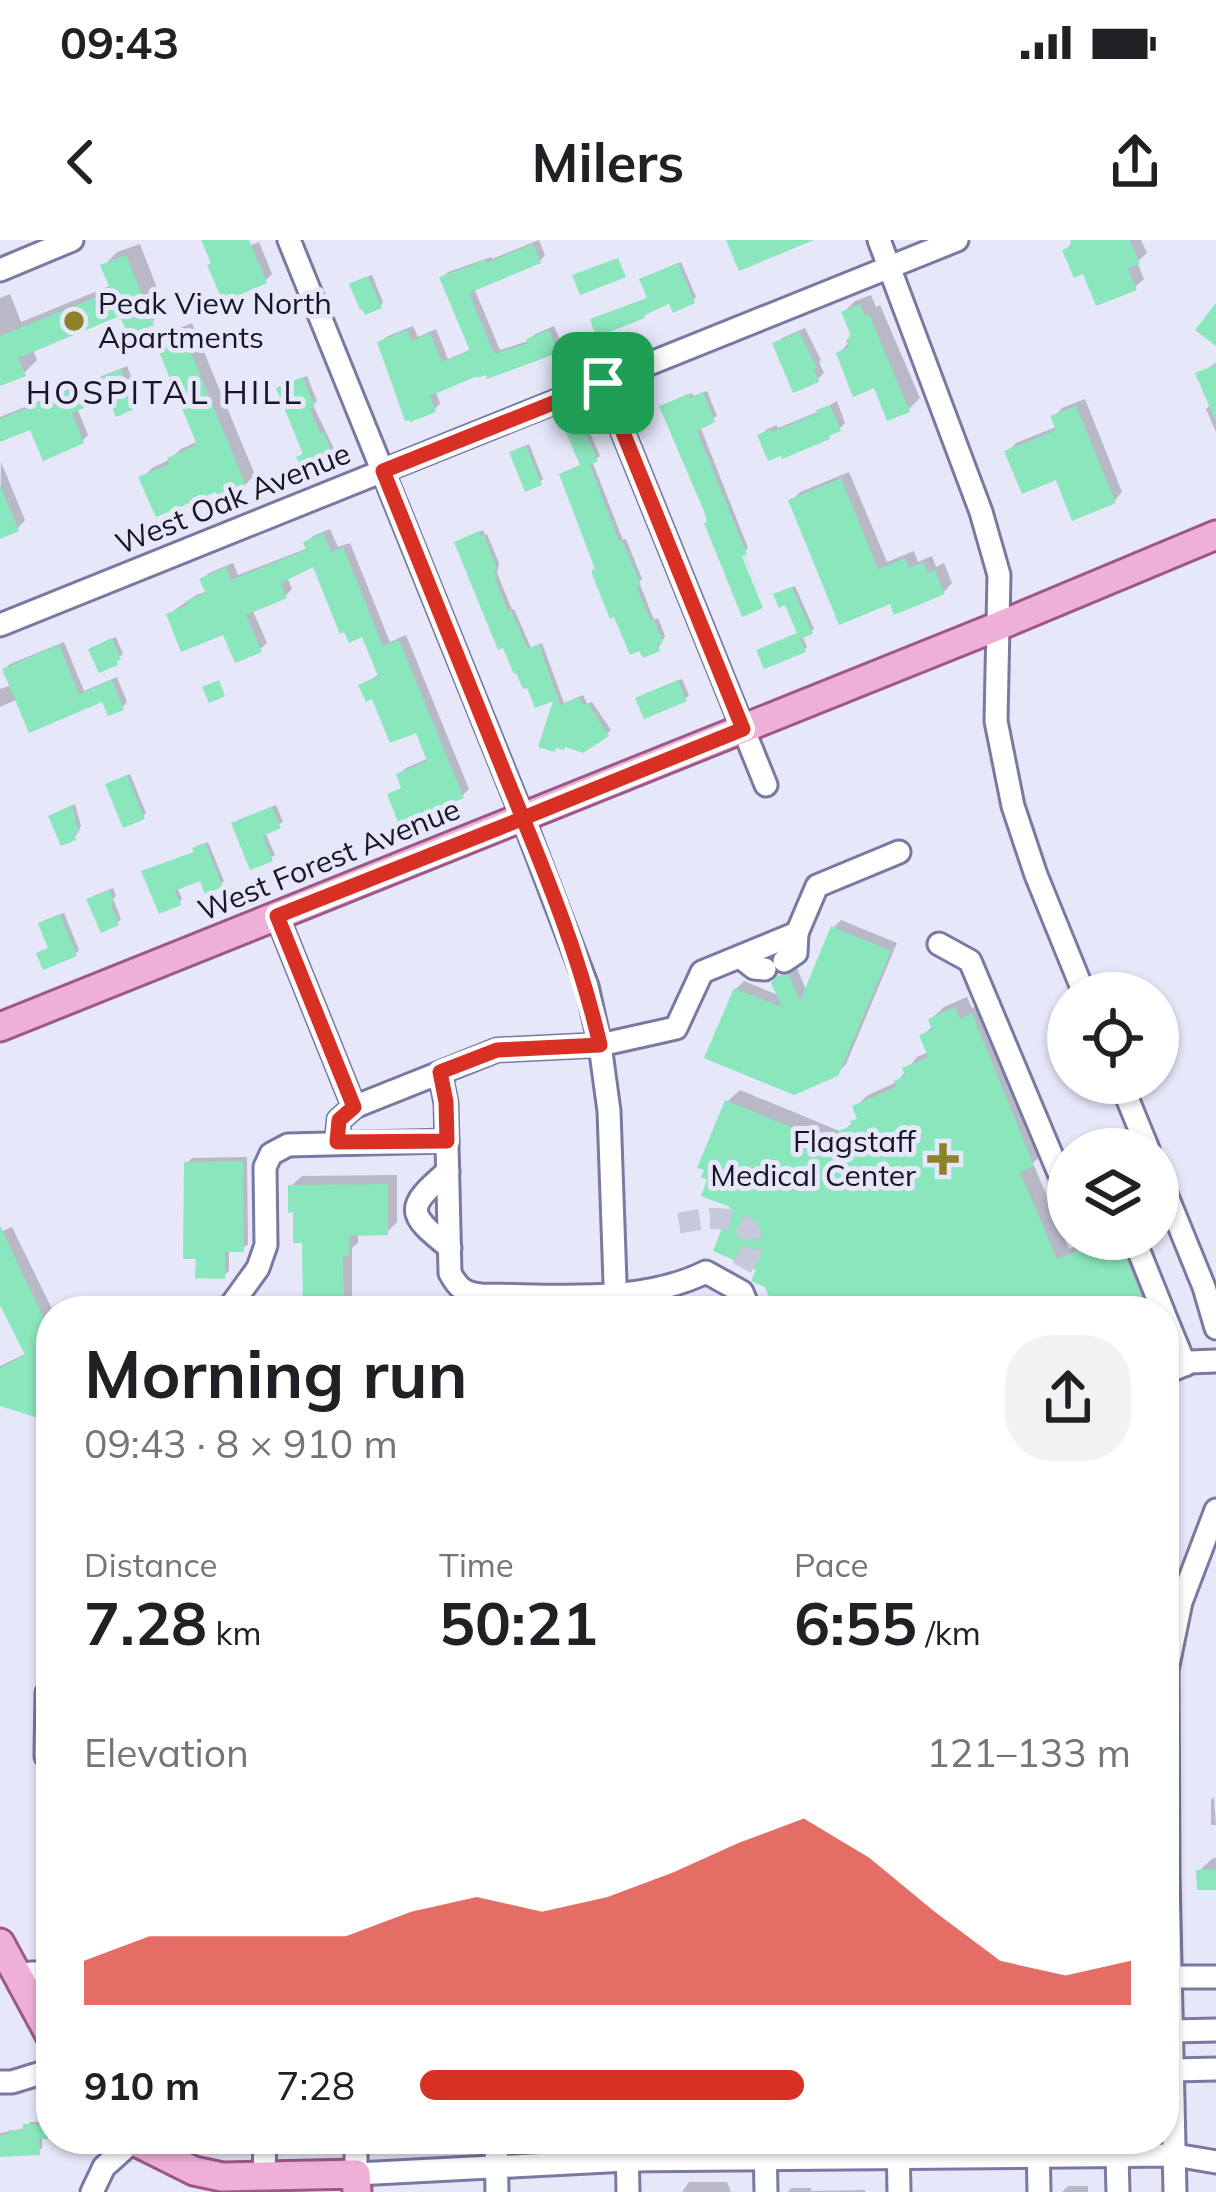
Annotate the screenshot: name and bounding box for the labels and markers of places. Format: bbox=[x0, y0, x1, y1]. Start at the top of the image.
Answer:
place label: Peak View North Apartments bbox=[98, 284, 332, 356]
marker: Peak View North Apartments bbox=[61, 308, 87, 334]
pin bbox=[552, 332, 654, 434]
place label: Flagstaff Medical Center bbox=[710, 1122, 917, 1194]
marker: Flagstaff Medical Center bbox=[927, 1143, 959, 1175]

